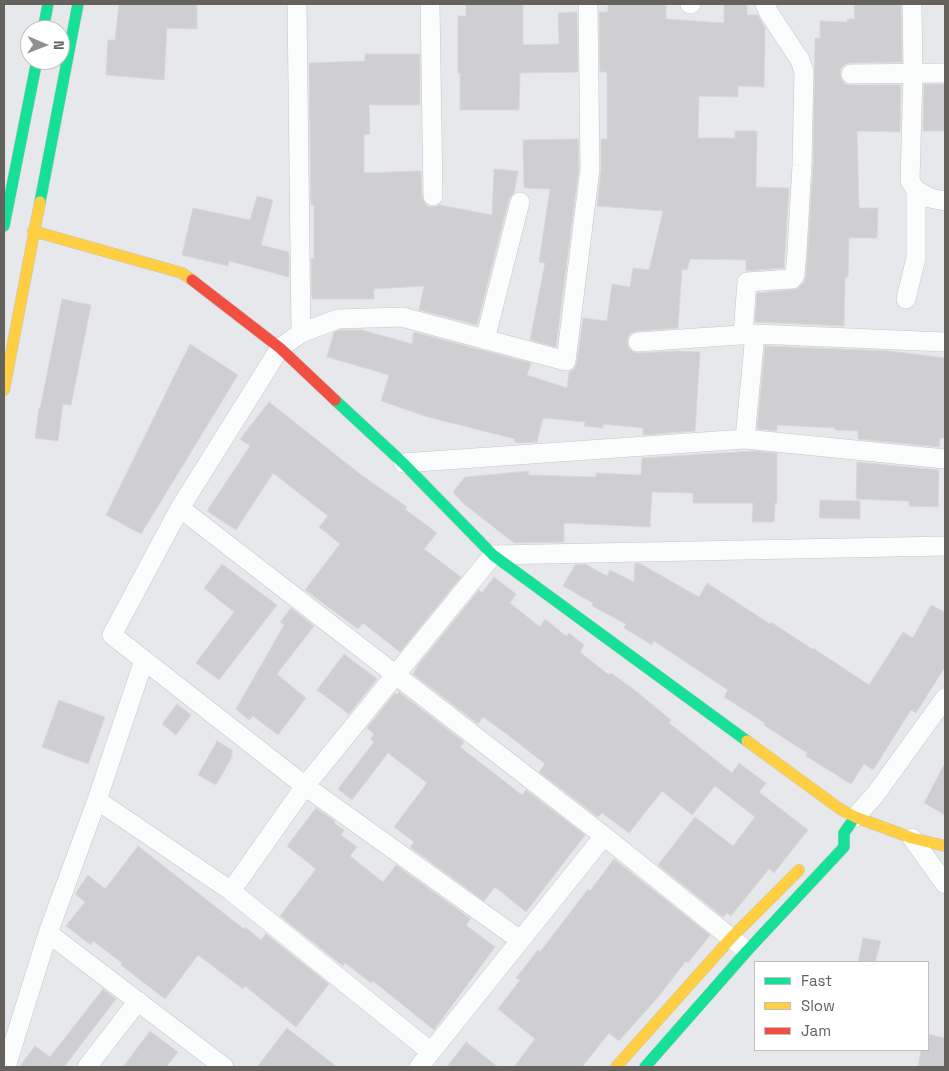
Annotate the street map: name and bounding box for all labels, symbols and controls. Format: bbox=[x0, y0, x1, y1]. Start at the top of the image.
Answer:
north arrow bbox=[20, 20, 70, 70]
text: N bbox=[50, 40, 68, 50]
legend bbox=[754, 961, 929, 1051]
text: Fast bbox=[801, 971, 832, 990]
text: Slow bbox=[801, 996, 835, 1015]
text: Jam bbox=[801, 1021, 831, 1040]

